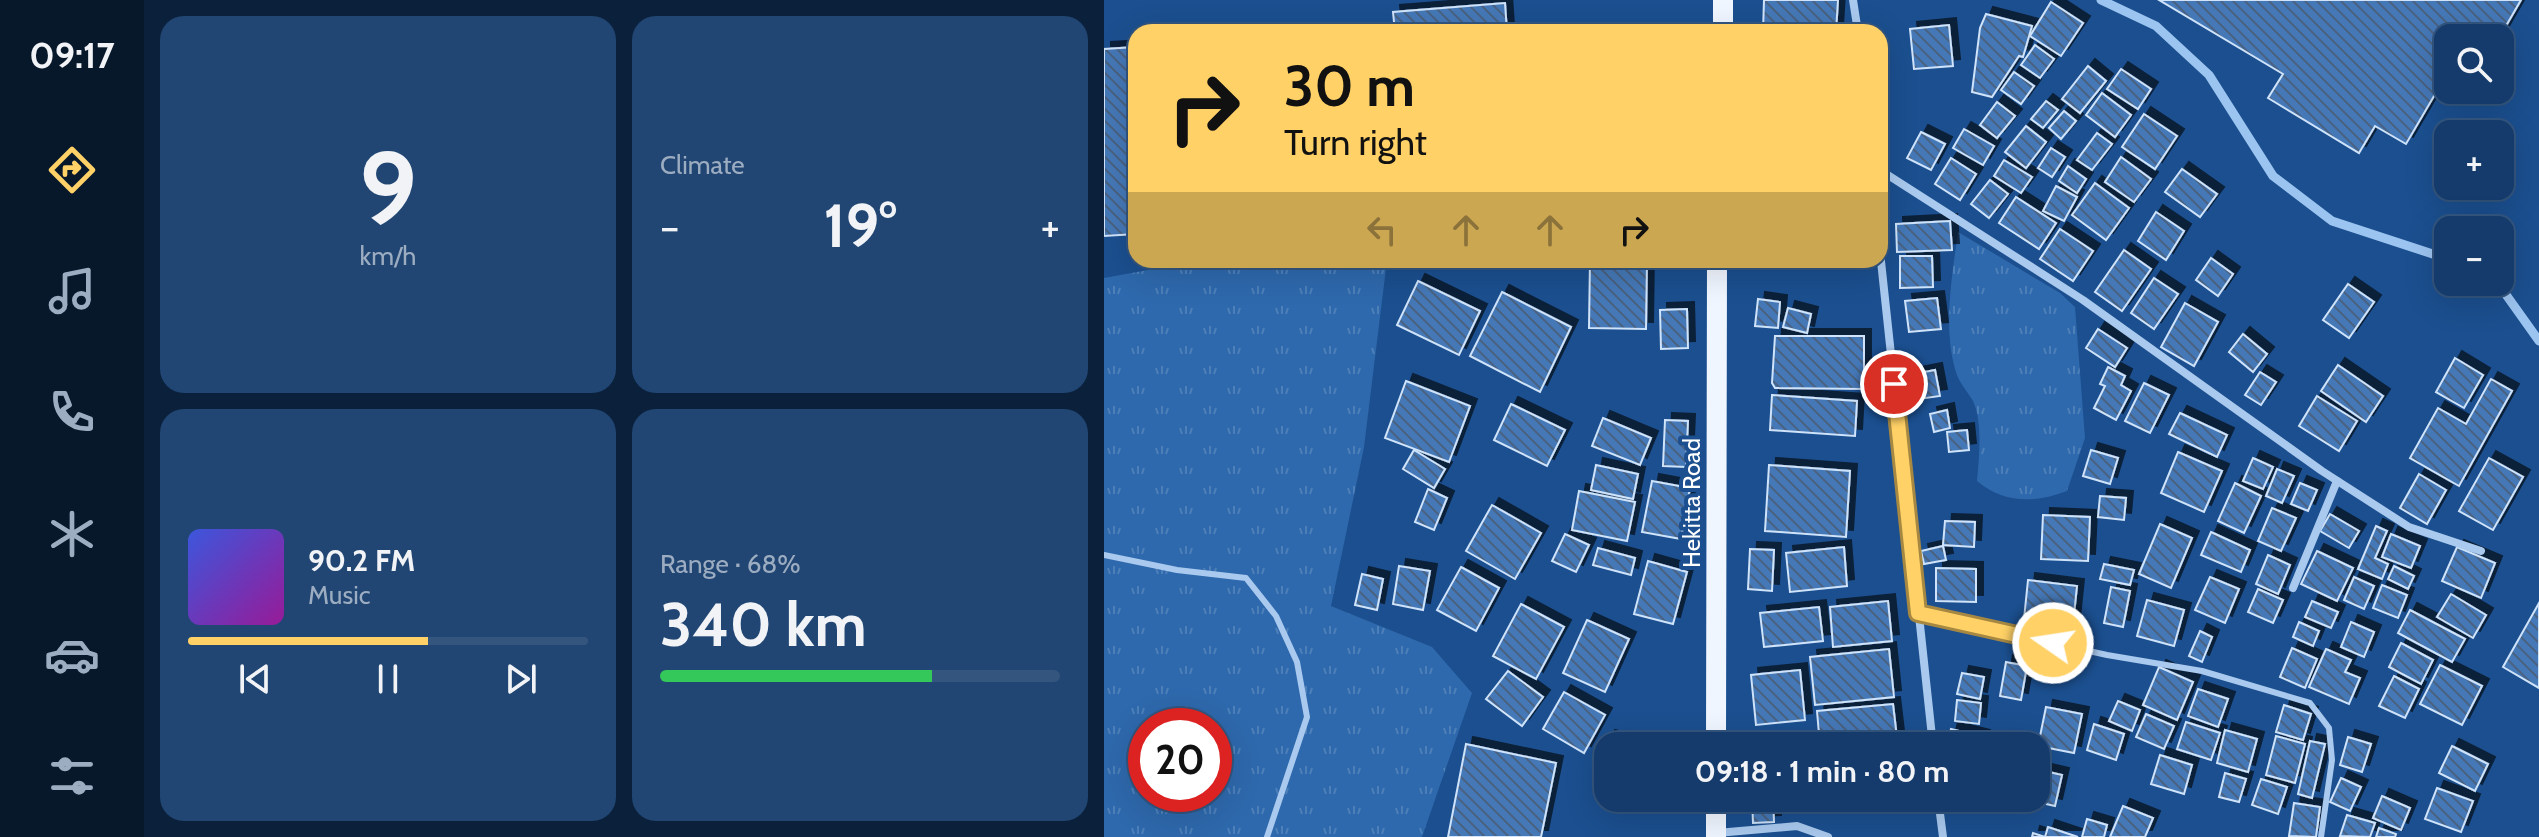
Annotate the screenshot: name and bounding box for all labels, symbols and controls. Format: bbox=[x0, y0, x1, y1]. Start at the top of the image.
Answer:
map controls bbox=[2434, 24, 2514, 296]
button: search bbox=[2434, 24, 2514, 104]
text: 09:17 bbox=[29, 33, 115, 77]
text: 30 m bbox=[1284, 52, 1415, 120]
icon: right bbox=[1152, 56, 1256, 160]
text: Turn right bbox=[1284, 120, 1427, 164]
button: + bbox=[2434, 120, 2514, 200]
text: 9 bbox=[359, 125, 417, 251]
icon: directions bbox=[44, 142, 100, 198]
text: Climate bbox=[660, 149, 745, 181]
text: 19° bbox=[823, 189, 897, 262]
text: − bbox=[660, 200, 679, 253]
text: + bbox=[1041, 200, 1060, 253]
icon: left bbox=[1360, 208, 1404, 252]
icon: ahead bbox=[1444, 208, 1488, 252]
icon: ahead bbox=[1528, 208, 1572, 252]
icon: right bbox=[1612, 208, 1656, 252]
button: − bbox=[2434, 216, 2514, 296]
text: km/h bbox=[360, 240, 416, 272]
icon: music bbox=[44, 263, 100, 319]
pin bbox=[1860, 350, 1928, 418]
icon: arrive bbox=[1872, 362, 1916, 406]
icon: phone bbox=[44, 384, 100, 440]
street label: Hekitta Road bbox=[1677, 438, 1706, 568]
icon: climate bbox=[44, 506, 100, 562]
text: 90.2 FM bbox=[308, 542, 415, 579]
text: Range · 68% bbox=[660, 548, 801, 580]
text: Music bbox=[308, 579, 371, 611]
text: 340 km bbox=[660, 588, 867, 661]
position arrow bbox=[2011, 601, 2095, 685]
icon: car bbox=[44, 627, 100, 683]
icon: previous bbox=[233, 657, 277, 701]
icon: pause bbox=[366, 657, 410, 701]
icon: next bbox=[499, 657, 543, 701]
speed limit sign: 20 bbox=[1128, 708, 1232, 812]
icon: filters bbox=[44, 748, 100, 804]
text: 09:18 · 1 min · 80 m bbox=[1695, 753, 1949, 790]

